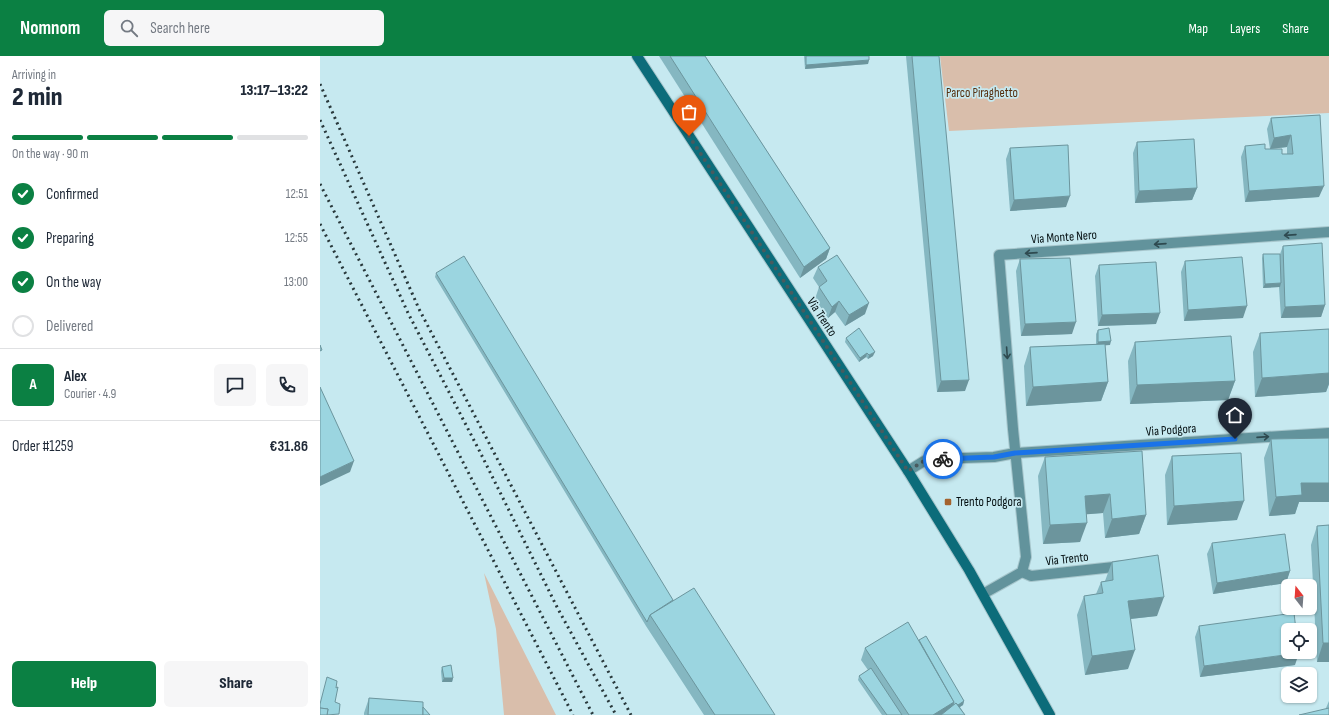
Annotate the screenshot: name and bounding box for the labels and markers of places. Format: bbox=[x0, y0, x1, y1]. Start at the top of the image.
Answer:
pin bbox=[672, 95, 706, 136]
pin bbox=[1218, 398, 1252, 439]
place label: Trento Podgora bbox=[956, 494, 1021, 510]
marker: Trento Podgora bbox=[943, 497, 953, 507]

